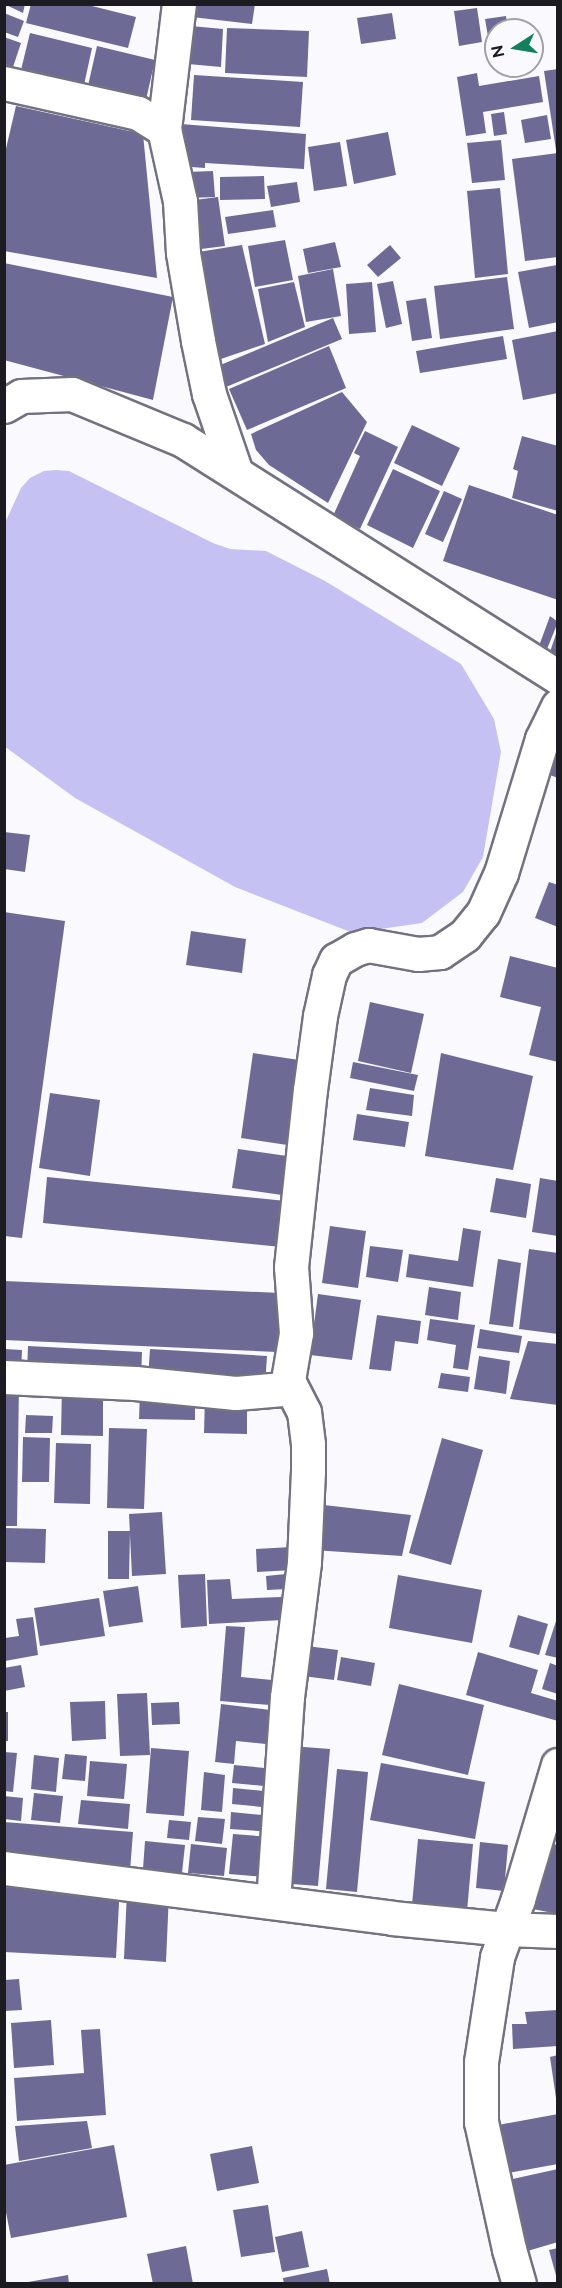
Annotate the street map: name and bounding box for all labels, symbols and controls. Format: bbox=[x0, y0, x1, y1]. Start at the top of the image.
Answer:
north arrow bbox=[484, 18, 544, 78]
text: N bbox=[487, 43, 508, 59]

